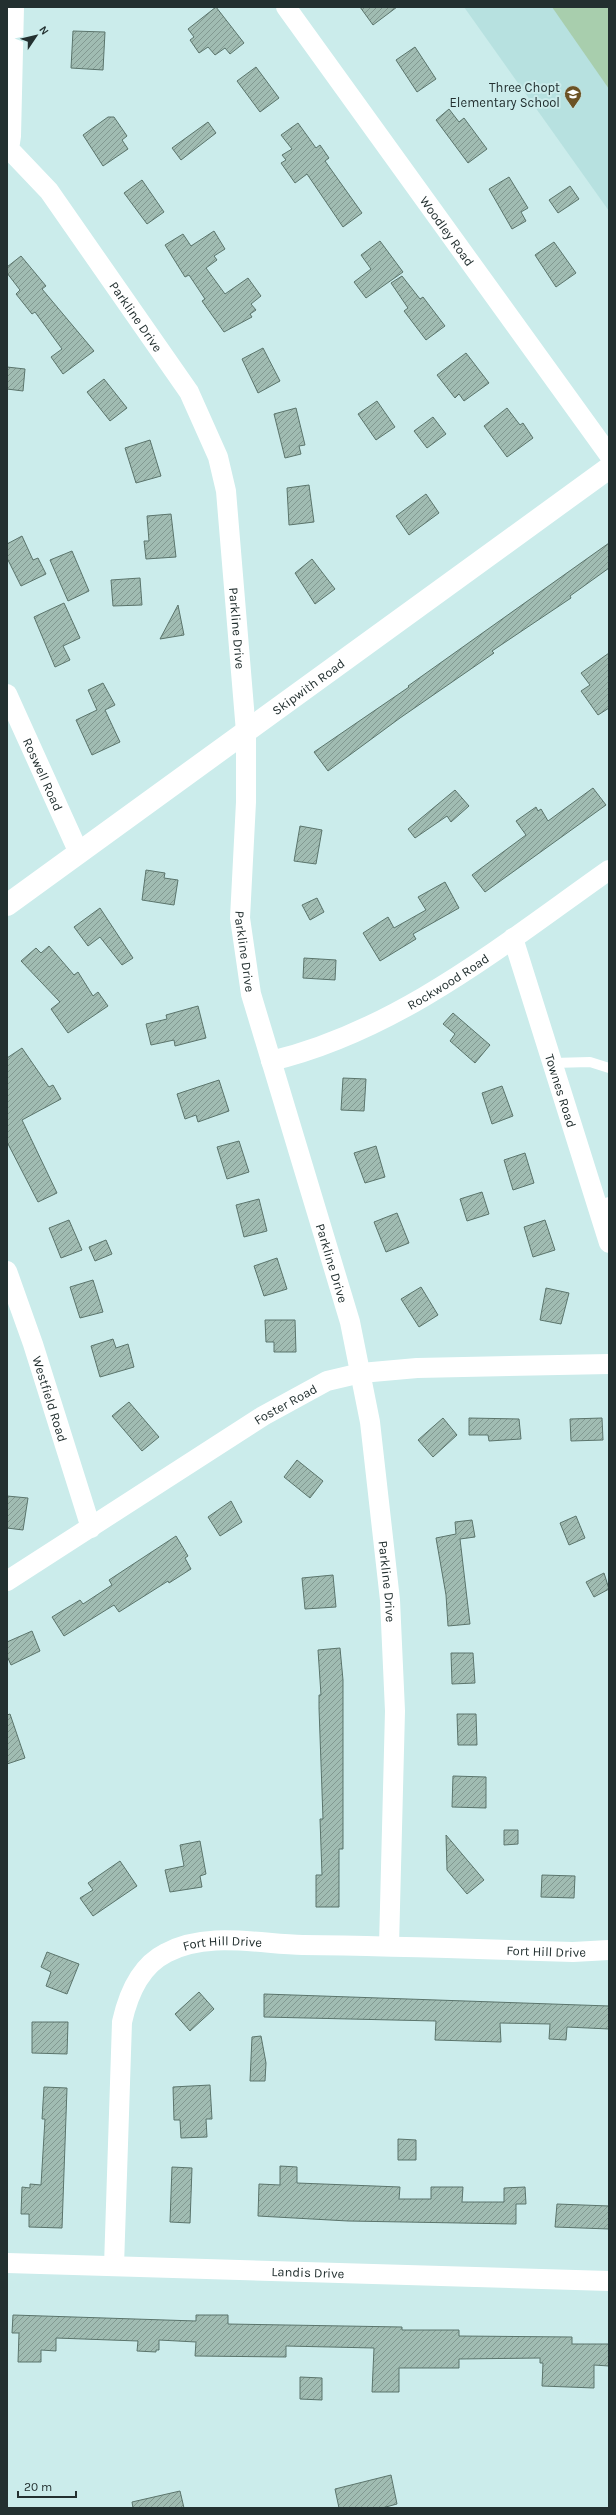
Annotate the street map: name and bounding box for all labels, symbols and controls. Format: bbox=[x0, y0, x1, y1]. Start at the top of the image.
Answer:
north arrow bbox=[16, 16, 56, 56]
text: N bbox=[36, 24, 51, 38]
place label: Three Chopt Elementary School bbox=[450, 80, 560, 110]
school or university icon: Three Chopt Elementary School bbox=[563, 84, 583, 109]
street label: Woodley Road bbox=[417, 193, 478, 269]
street label: Parkline Drive bbox=[107, 278, 166, 355]
street label: Parkline Drive bbox=[227, 587, 248, 670]
street label: Skipwith Road bbox=[269, 655, 347, 718]
street label: Roswell Road bbox=[20, 735, 66, 813]
street label: Parkline Drive bbox=[233, 910, 258, 993]
street label: Rockwood Road bbox=[404, 950, 492, 1012]
street label: Townes Road bbox=[542, 1052, 580, 1129]
street label: Parkline Drive bbox=[313, 1222, 351, 1305]
street label: Westfield Road bbox=[30, 1354, 71, 1444]
street label: Foster Road bbox=[251, 1380, 320, 1427]
street label: Parkline Drive bbox=[376, 1540, 399, 1623]
street label: Fort Hill Drive bbox=[181, 1933, 263, 1953]
street label: Fort Hill Drive bbox=[506, 1942, 587, 1960]
street label: Landis Drive bbox=[271, 2263, 345, 2281]
scale bar bbox=[18, 2473, 76, 2499]
text: 20 m bbox=[24, 2480, 52, 2494]

